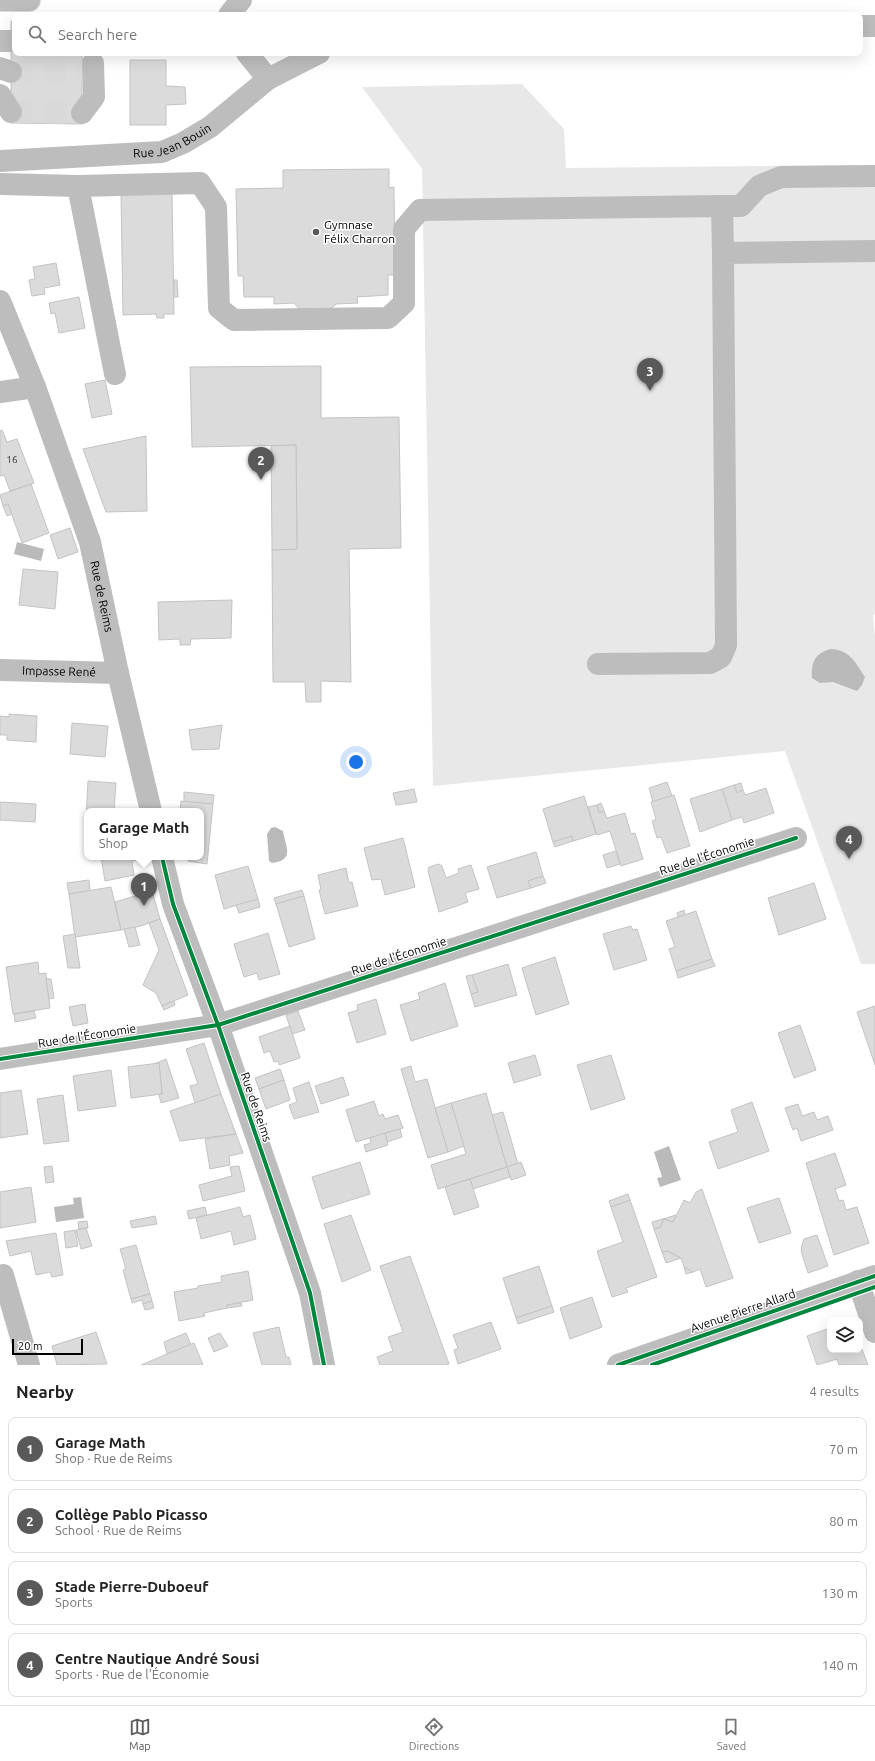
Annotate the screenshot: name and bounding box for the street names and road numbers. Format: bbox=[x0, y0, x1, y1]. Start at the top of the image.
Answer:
street label: Rue Jean Bouin bbox=[133, 121, 213, 160]
street label: Rue de Reims bbox=[88, 559, 116, 633]
street label: Impasse René bbox=[22, 664, 96, 678]
street label: Rue de l'Économie bbox=[658, 834, 756, 877]
street label: Rue de l'Économie bbox=[350, 934, 448, 977]
street label: Rue de l'Économie bbox=[37, 1021, 137, 1050]
street label: Rue de Reims bbox=[238, 1070, 274, 1143]
street label: Avenue Pierre Allard bbox=[689, 1286, 797, 1335]

